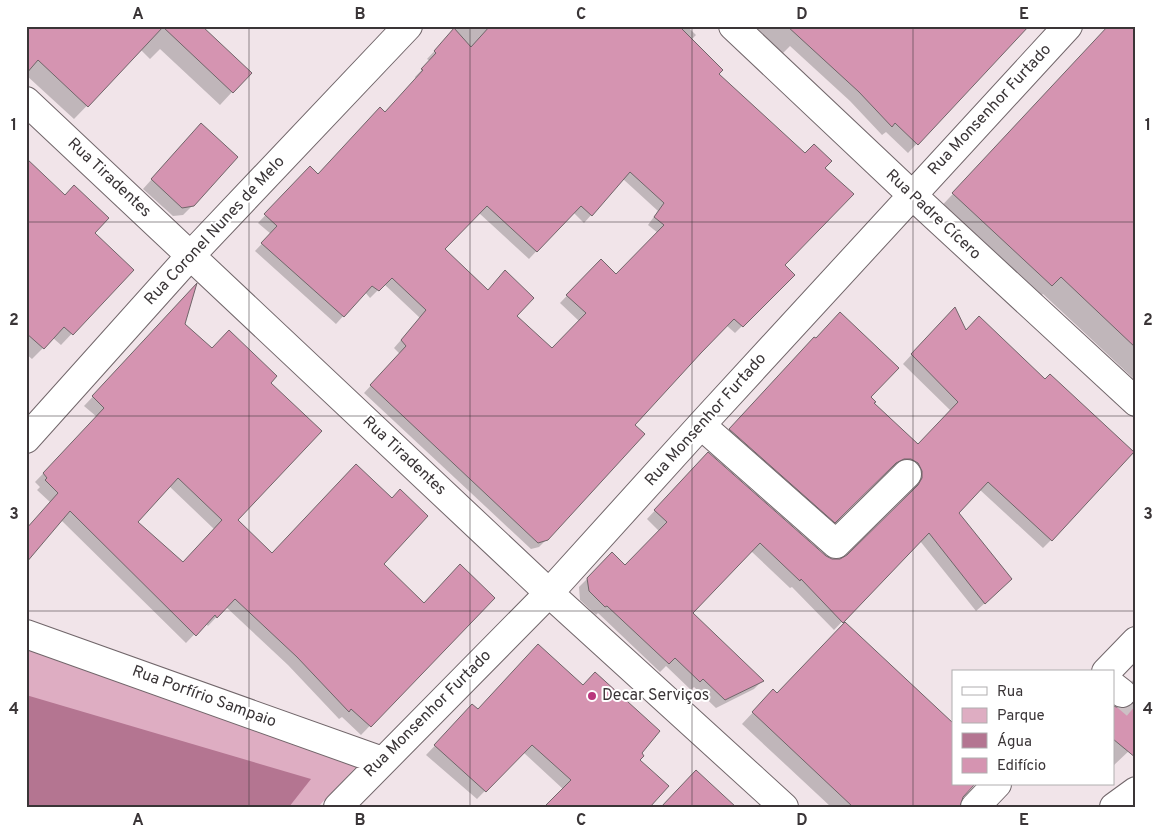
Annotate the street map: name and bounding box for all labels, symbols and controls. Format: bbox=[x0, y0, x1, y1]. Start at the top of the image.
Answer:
text: A bbox=[132, 5, 144, 25]
text: B bbox=[354, 5, 366, 25]
text: C bbox=[576, 5, 586, 25]
text: D bbox=[796, 5, 808, 25]
text: E bbox=[1019, 5, 1029, 25]
street label: Rua Monsenhor Furtado bbox=[924, 40, 1056, 180]
text: 1 bbox=[11, 116, 17, 136]
text: 1 bbox=[1145, 116, 1151, 136]
street label: Rua Tiradentes bbox=[63, 134, 155, 222]
street label: Rua Coronel Nunes de Melo bbox=[141, 152, 289, 310]
street label: Rua Padre Cícero bbox=[881, 166, 985, 264]
text: 2 bbox=[9, 311, 19, 331]
text: 2 bbox=[1143, 311, 1153, 331]
street label: Rua Monsenhor Furtado bbox=[641, 349, 771, 491]
street label: Rua Tiradentes bbox=[358, 412, 450, 500]
text: 3 bbox=[9, 505, 19, 525]
text: 3 bbox=[1143, 505, 1153, 525]
street label: Rua Monsenhor Furtado bbox=[360, 646, 496, 782]
street label: Rua Porfírio Sampaio bbox=[129, 662, 279, 732]
legend bbox=[952, 670, 1114, 786]
text: Rua bbox=[997, 683, 1023, 702]
place label: Decar Serviços bbox=[602, 686, 709, 706]
marker: Decar Serviços bbox=[586, 690, 598, 702]
text: 4 bbox=[9, 700, 19, 720]
text: 4 bbox=[1143, 700, 1153, 720]
text: Parque bbox=[997, 707, 1045, 726]
text: Água bbox=[997, 732, 1032, 752]
text: Edifício bbox=[997, 757, 1046, 776]
text: A bbox=[132, 811, 144, 831]
text: B bbox=[354, 811, 366, 831]
text: C bbox=[576, 811, 586, 831]
text: D bbox=[796, 811, 808, 831]
text: E bbox=[1019, 811, 1029, 831]

